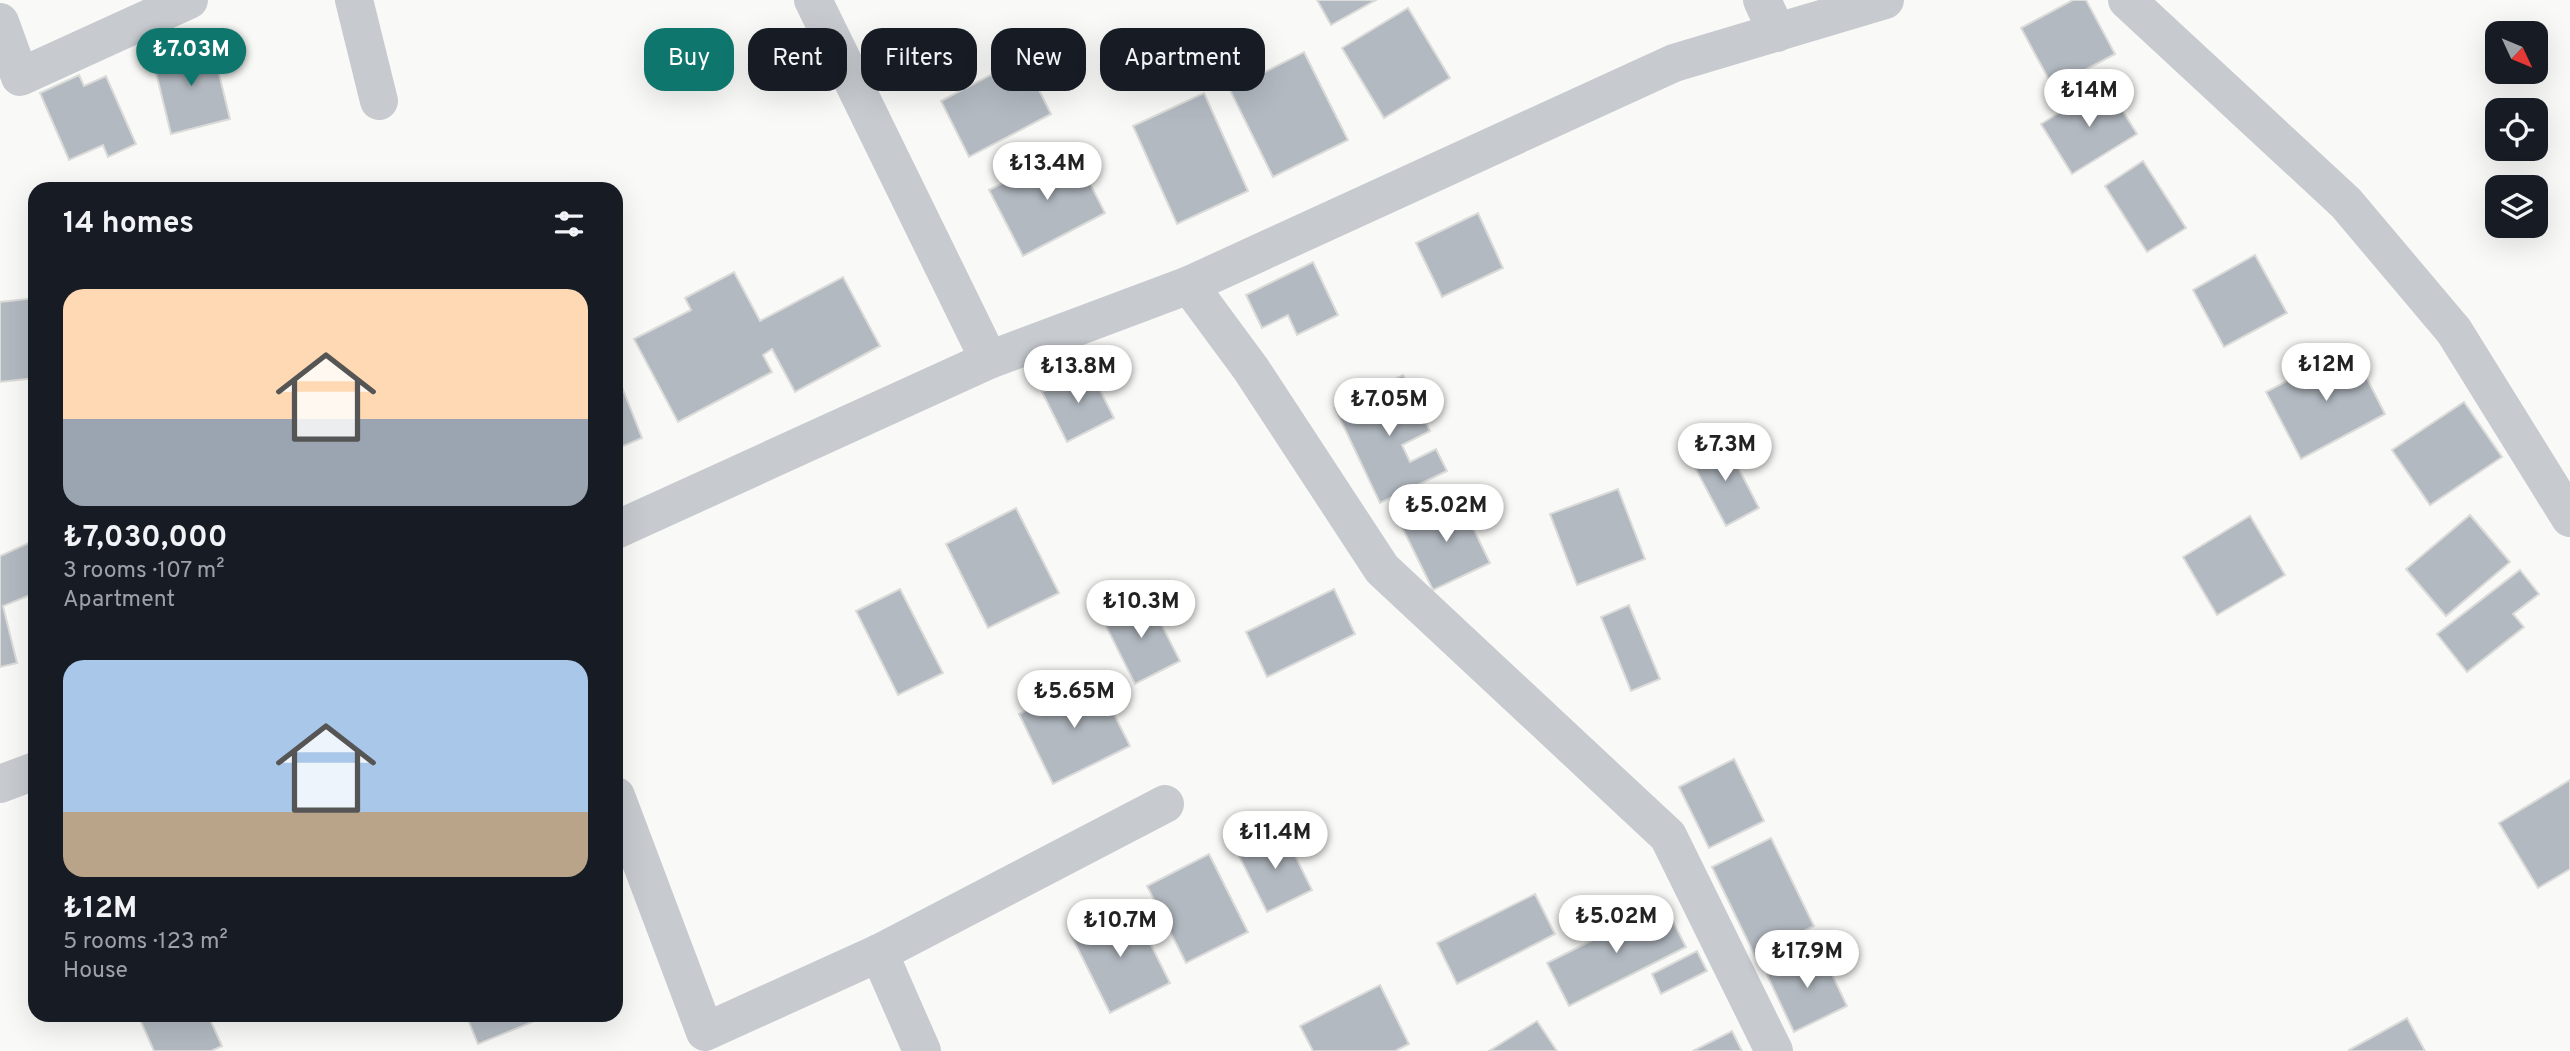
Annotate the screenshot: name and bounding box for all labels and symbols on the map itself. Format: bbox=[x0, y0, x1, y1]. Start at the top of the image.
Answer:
north arrow bbox=[2485, 21, 2548, 84]
pin: ₺7.03M bbox=[134, 28, 248, 88]
pin: ₺14M bbox=[2048, 69, 2130, 129]
pin: ₺13.4M bbox=[990, 142, 1104, 202]
pin: ₺12M bbox=[2285, 344, 2367, 403]
pin: ₺13.8M bbox=[1021, 346, 1135, 405]
pin: ₺7.05M bbox=[1332, 378, 1446, 438]
pin: ₺7.3M bbox=[1676, 424, 1774, 483]
pin: ₺5.02M bbox=[1389, 484, 1503, 544]
pin: ₺10.3M bbox=[1084, 580, 1198, 640]
pin: ₺5.65M bbox=[1017, 670, 1131, 730]
pin: ₺11.4M bbox=[1218, 812, 1332, 871]
pin: ₺5.02M bbox=[1559, 895, 1673, 955]
pin: ₺10.7M bbox=[1063, 900, 1177, 959]
pin: ₺17.9M bbox=[1750, 930, 1864, 990]

